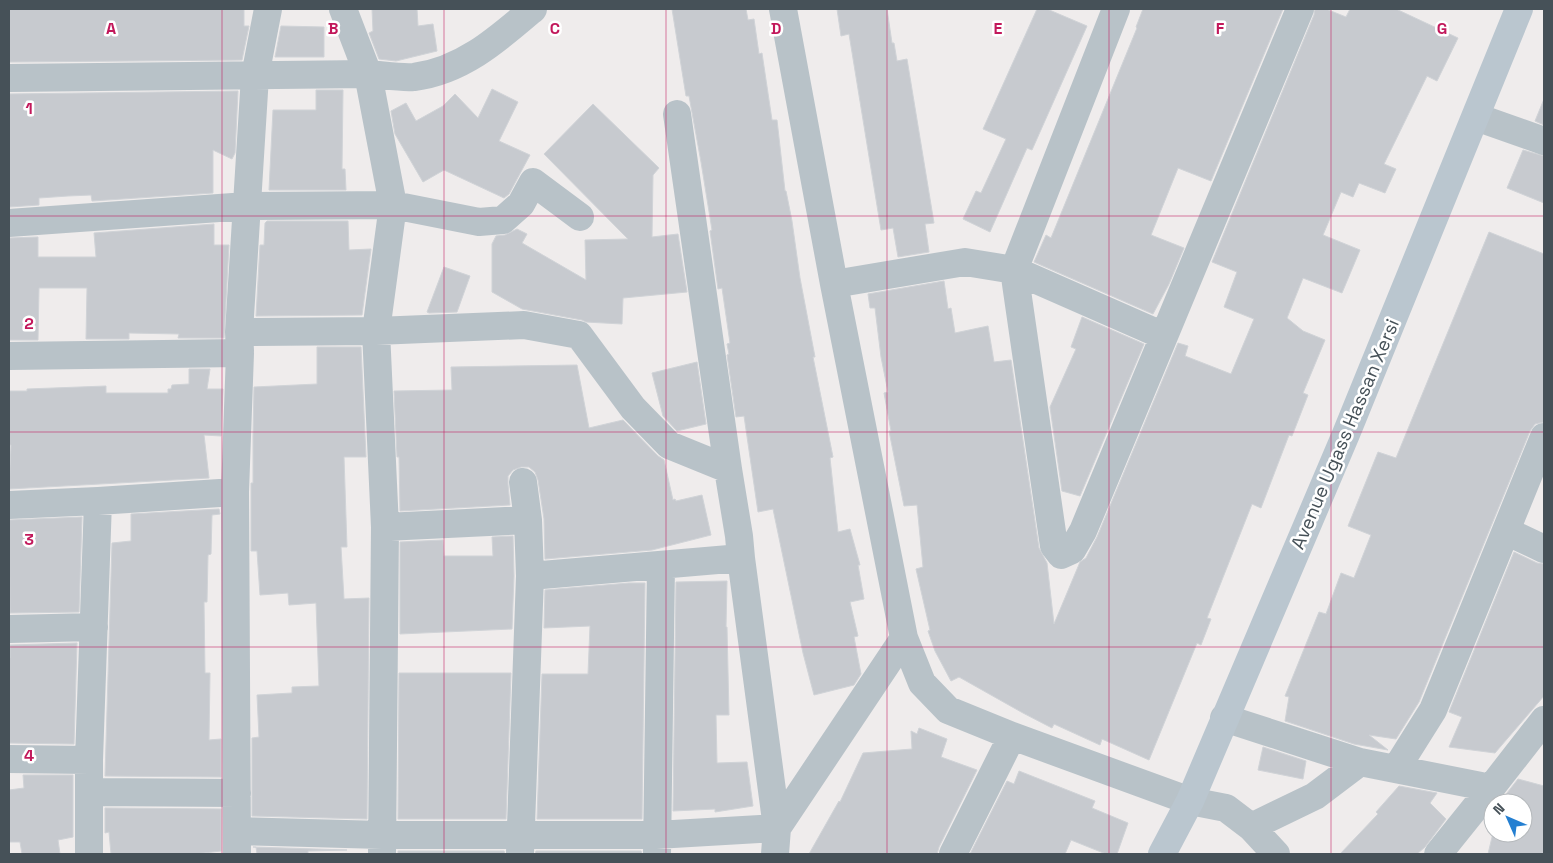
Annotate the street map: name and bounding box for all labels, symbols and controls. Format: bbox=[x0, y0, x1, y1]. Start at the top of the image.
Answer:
text: A bbox=[106, 18, 116, 39]
text: B bbox=[328, 18, 338, 39]
text: C bbox=[550, 18, 560, 39]
text: D bbox=[771, 18, 781, 39]
text: E bbox=[994, 18, 1003, 39]
text: F bbox=[1216, 18, 1225, 39]
text: G bbox=[1437, 18, 1447, 39]
text: 1 bbox=[25, 98, 33, 119]
text: 2 bbox=[24, 313, 34, 334]
street label: Avenue Ugass Hassan Xersi bbox=[1285, 315, 1405, 553]
text: 3 bbox=[24, 529, 34, 550]
text: 4 bbox=[24, 745, 34, 766]
north arrow bbox=[1483, 793, 1533, 843]
text: N bbox=[1489, 799, 1508, 818]

